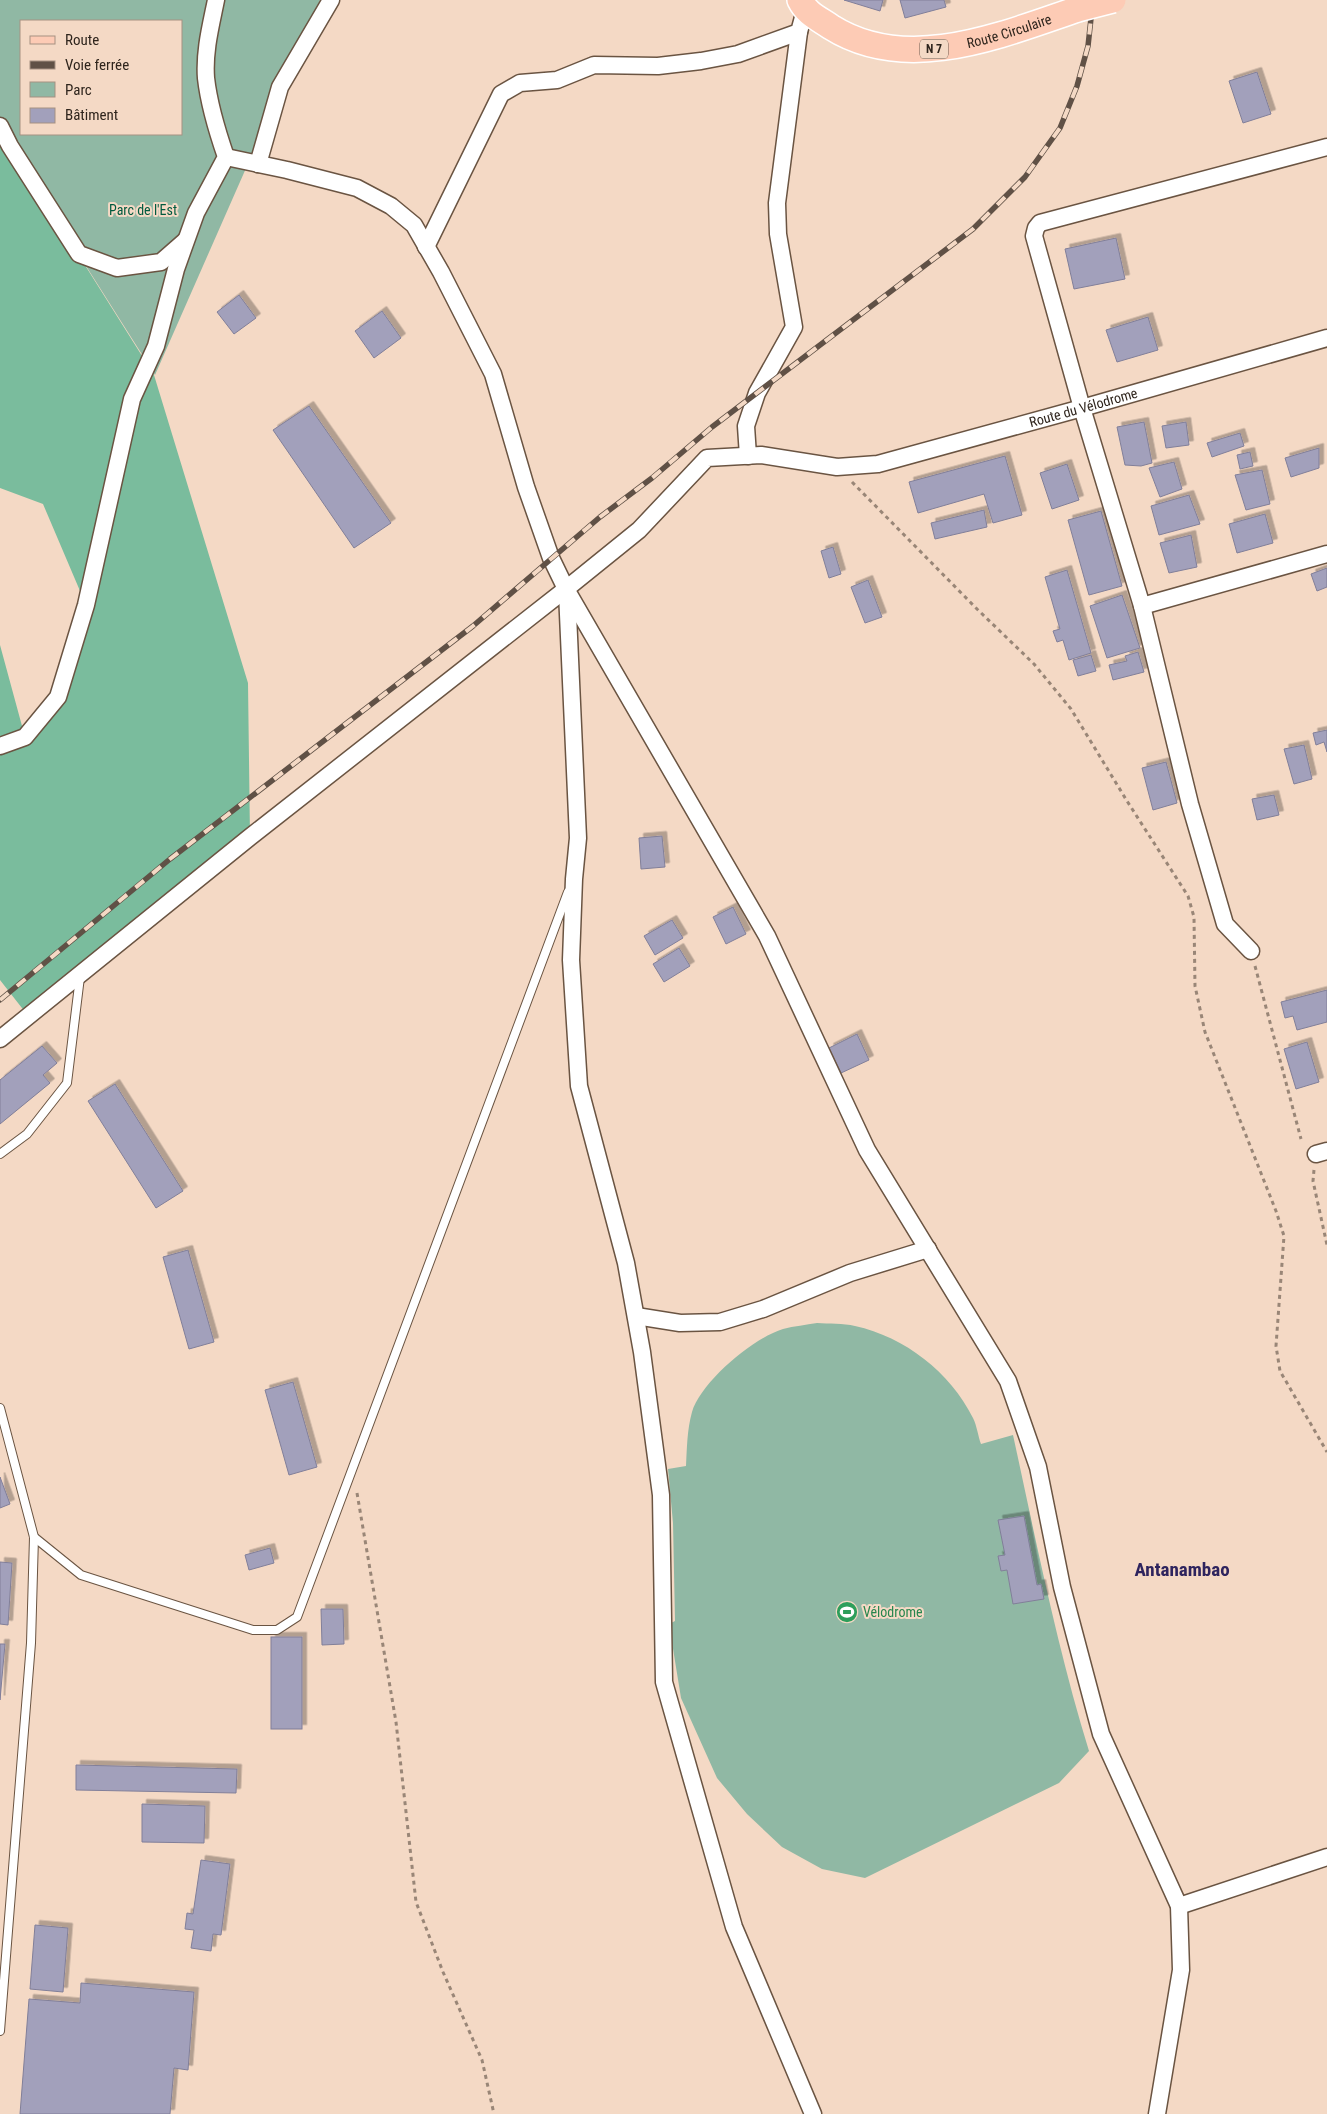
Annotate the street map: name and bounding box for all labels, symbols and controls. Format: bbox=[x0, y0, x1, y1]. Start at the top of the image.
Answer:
street label: Route Circulaire bbox=[965, 11, 1054, 51]
legend bbox=[20, 20, 182, 135]
text: Route bbox=[65, 31, 99, 49]
road number: N 7 bbox=[920, 40, 948, 59]
text: Voie ferrée bbox=[65, 56, 129, 74]
text: Parc bbox=[65, 81, 92, 99]
text: Bâtiment bbox=[65, 106, 118, 124]
park label: Parc de l'Est bbox=[109, 202, 177, 218]
street label: Route du Vélodrome bbox=[1027, 384, 1140, 430]
district label: Antanambao bbox=[1134, 1558, 1230, 1581]
sports icon: Vélodrome bbox=[835, 1600, 859, 1624]
place label: Vélodrome bbox=[863, 1604, 923, 1620]

